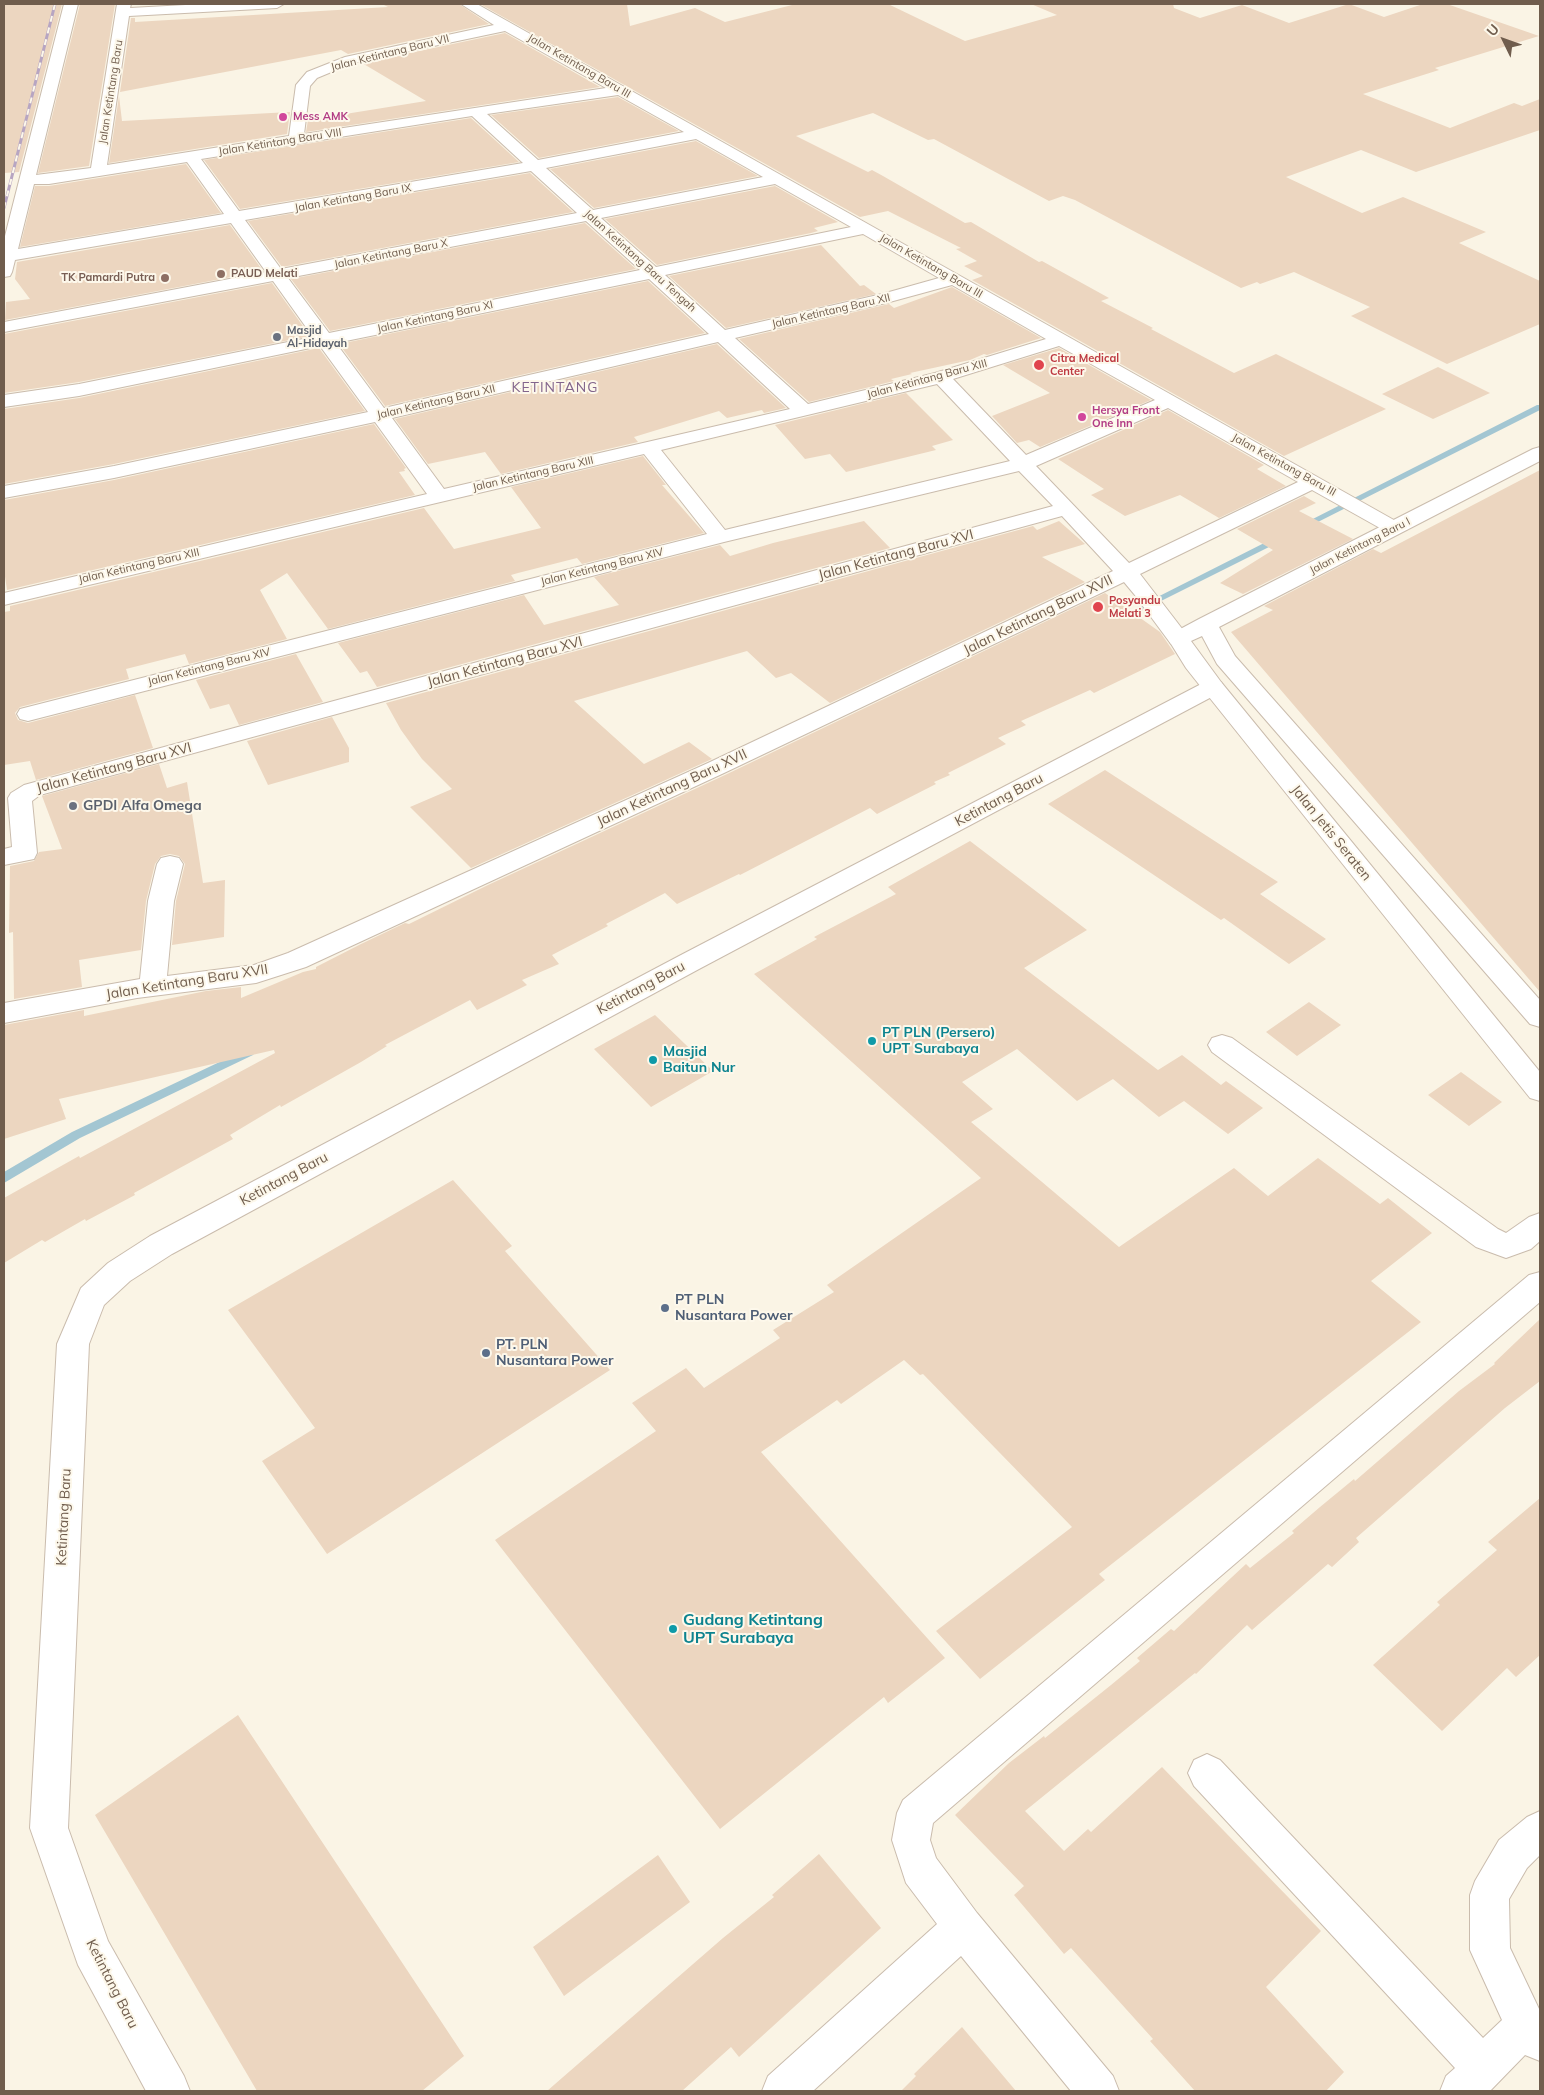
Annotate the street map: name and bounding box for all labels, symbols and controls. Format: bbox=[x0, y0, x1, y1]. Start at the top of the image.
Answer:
north arrow bbox=[1479, 15, 1529, 65]
text: U bbox=[1483, 20, 1503, 40]
street label: Jalan Ketintang Baru III bbox=[525, 31, 633, 101]
street label: Jalan Ketintang Baru VII bbox=[329, 32, 451, 74]
street label: Jalan Ketintang Baru bbox=[96, 39, 126, 145]
place label: Mess AMK bbox=[293, 110, 348, 124]
marker: Mess AMK bbox=[277, 111, 289, 123]
street label: Jalan Ketintang Baru VIII bbox=[218, 126, 342, 158]
street label: Jalan Ketintang Baru IX bbox=[294, 181, 412, 215]
street label: Jalan Ketintang Baru Tengah bbox=[581, 207, 699, 315]
street label: Jalan Ketintang Baru III bbox=[877, 231, 985, 301]
street label: Jalan Ketintang Baru X bbox=[333, 237, 449, 271]
place label: PAUD Melati bbox=[231, 267, 298, 281]
marker: PAUD Melati bbox=[215, 268, 227, 280]
place label: TK Pamardi Putra bbox=[61, 271, 155, 285]
marker: TK Pamardi Putra bbox=[159, 272, 171, 284]
street label: Jalan Ketintang Baru XII bbox=[771, 291, 891, 331]
street label: Jalan Ketintang Baru XI bbox=[376, 298, 494, 336]
place label: Masjid Al-Hidayah bbox=[287, 324, 347, 350]
marker: Masjid Al-Hidayah bbox=[271, 331, 283, 343]
place label: Citra Medical Center bbox=[1050, 352, 1119, 378]
street label: Jalan Ketintang Baru XIII bbox=[865, 357, 989, 401]
marker: Citra Medical Center bbox=[1032, 358, 1046, 372]
district label: KETINTANG bbox=[510, 380, 600, 396]
street label: Jalan Ketintang Baru XII bbox=[376, 382, 496, 422]
place label: Hersya Front One Inn bbox=[1092, 404, 1160, 430]
marker: Hersya Front One Inn bbox=[1076, 411, 1088, 423]
street label: Jalan Ketintang Baru III bbox=[1230, 431, 1338, 499]
street label: Jalan Ketintang Baru XIII bbox=[471, 454, 595, 494]
street label: Jalan Ketintang Baru I bbox=[1308, 515, 1412, 577]
street label: Jalan Ketintang Baru XVI bbox=[817, 526, 975, 584]
street label: Jalan Ketintang Baru XIV bbox=[539, 545, 665, 589]
street label: Jalan Ketintang Baru XIII bbox=[77, 546, 201, 586]
street label: Jalan Ketintang Baru XVII bbox=[961, 572, 1115, 658]
place label: Posyandu Melati 3 bbox=[1109, 594, 1161, 620]
marker: Posyandu Melati 3 bbox=[1091, 600, 1105, 614]
street label: Jalan Ketintang Baru XVI bbox=[426, 633, 584, 691]
street label: Jalan Ketintang Baru XIV bbox=[146, 645, 272, 689]
street label: Jalan Ketintang Baru XVI bbox=[35, 739, 193, 797]
street label: Jalan Ketintang Baru XVII bbox=[594, 746, 750, 830]
street label: Ketintang Baru bbox=[952, 770, 1046, 830]
street label: Jalan Jetis Seraten bbox=[1287, 782, 1375, 884]
place label: GPDI Alfa Omega bbox=[83, 798, 202, 814]
marker: GPDI Alfa Omega bbox=[67, 800, 79, 812]
street label: Ketintang Baru bbox=[594, 958, 688, 1018]
street label: Jalan Ketintang Baru XVII bbox=[105, 961, 269, 1003]
place label: PT PLN (Persero) UPT Surabaya bbox=[882, 1025, 995, 1058]
marker: PT PLN (Persero) UPT Surabaya bbox=[866, 1035, 878, 1047]
place label: Masjid Baitun Nur bbox=[663, 1044, 735, 1076]
marker: Masjid Baitun Nur bbox=[647, 1054, 659, 1066]
street label: Ketintang Baru bbox=[237, 1149, 331, 1209]
place label: PT PLN Nusantara Power bbox=[675, 1292, 793, 1324]
marker: PT PLN Nusantara Power bbox=[659, 1302, 671, 1314]
place label: PT. PLN Nusantara Power bbox=[496, 1337, 614, 1370]
marker: PT. PLN Nusantara Power bbox=[480, 1347, 492, 1359]
street label: Ketintang Baru bbox=[53, 1468, 75, 1566]
place label: Gudang Ketintang UPT Surabaya bbox=[683, 1610, 823, 1648]
marker: Gudang Ketintang UPT Surabaya bbox=[667, 1623, 679, 1635]
street label: Ketintang Baru bbox=[82, 1937, 142, 2031]

